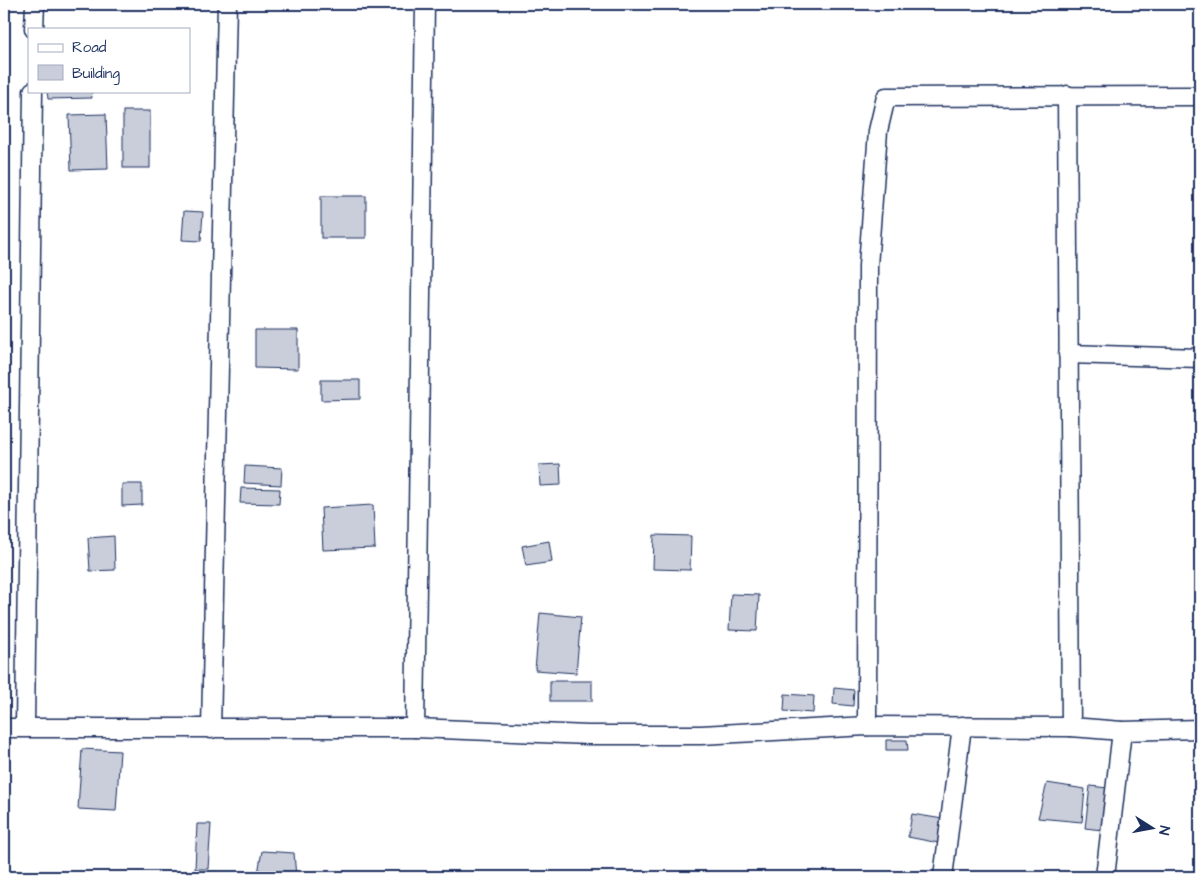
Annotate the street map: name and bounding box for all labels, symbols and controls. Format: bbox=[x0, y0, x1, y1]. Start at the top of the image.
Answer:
legend bbox=[28, 28, 190, 92]
text: Road bbox=[72, 37, 107, 58]
text: Building bbox=[72, 63, 120, 85]
north arrow bbox=[1126, 804, 1176, 854]
text: N bbox=[1153, 824, 1174, 837]

